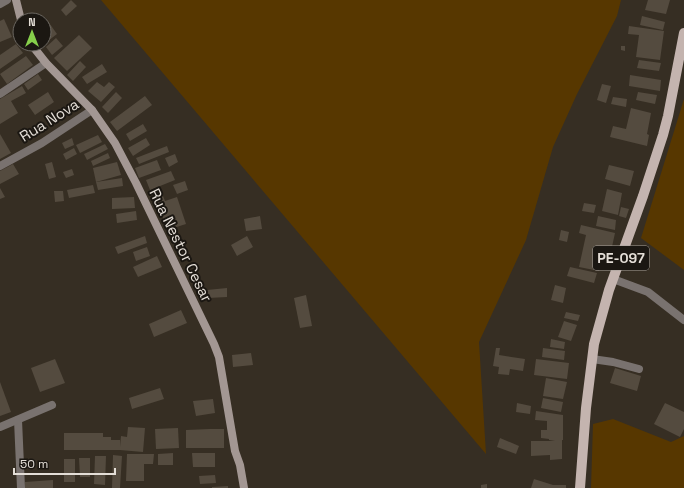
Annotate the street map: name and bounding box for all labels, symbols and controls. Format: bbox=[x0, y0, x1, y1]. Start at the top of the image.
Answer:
north arrow bbox=[12, 12, 52, 52]
text: N bbox=[28, 15, 36, 29]
street label: Rua Nova bbox=[16, 94, 83, 146]
street label: Rua Nestor Cesar bbox=[145, 185, 217, 305]
road number: PE-097 bbox=[593, 246, 649, 270]
scale bar bbox=[14, 450, 115, 476]
text: 50 m bbox=[20, 456, 48, 472]

